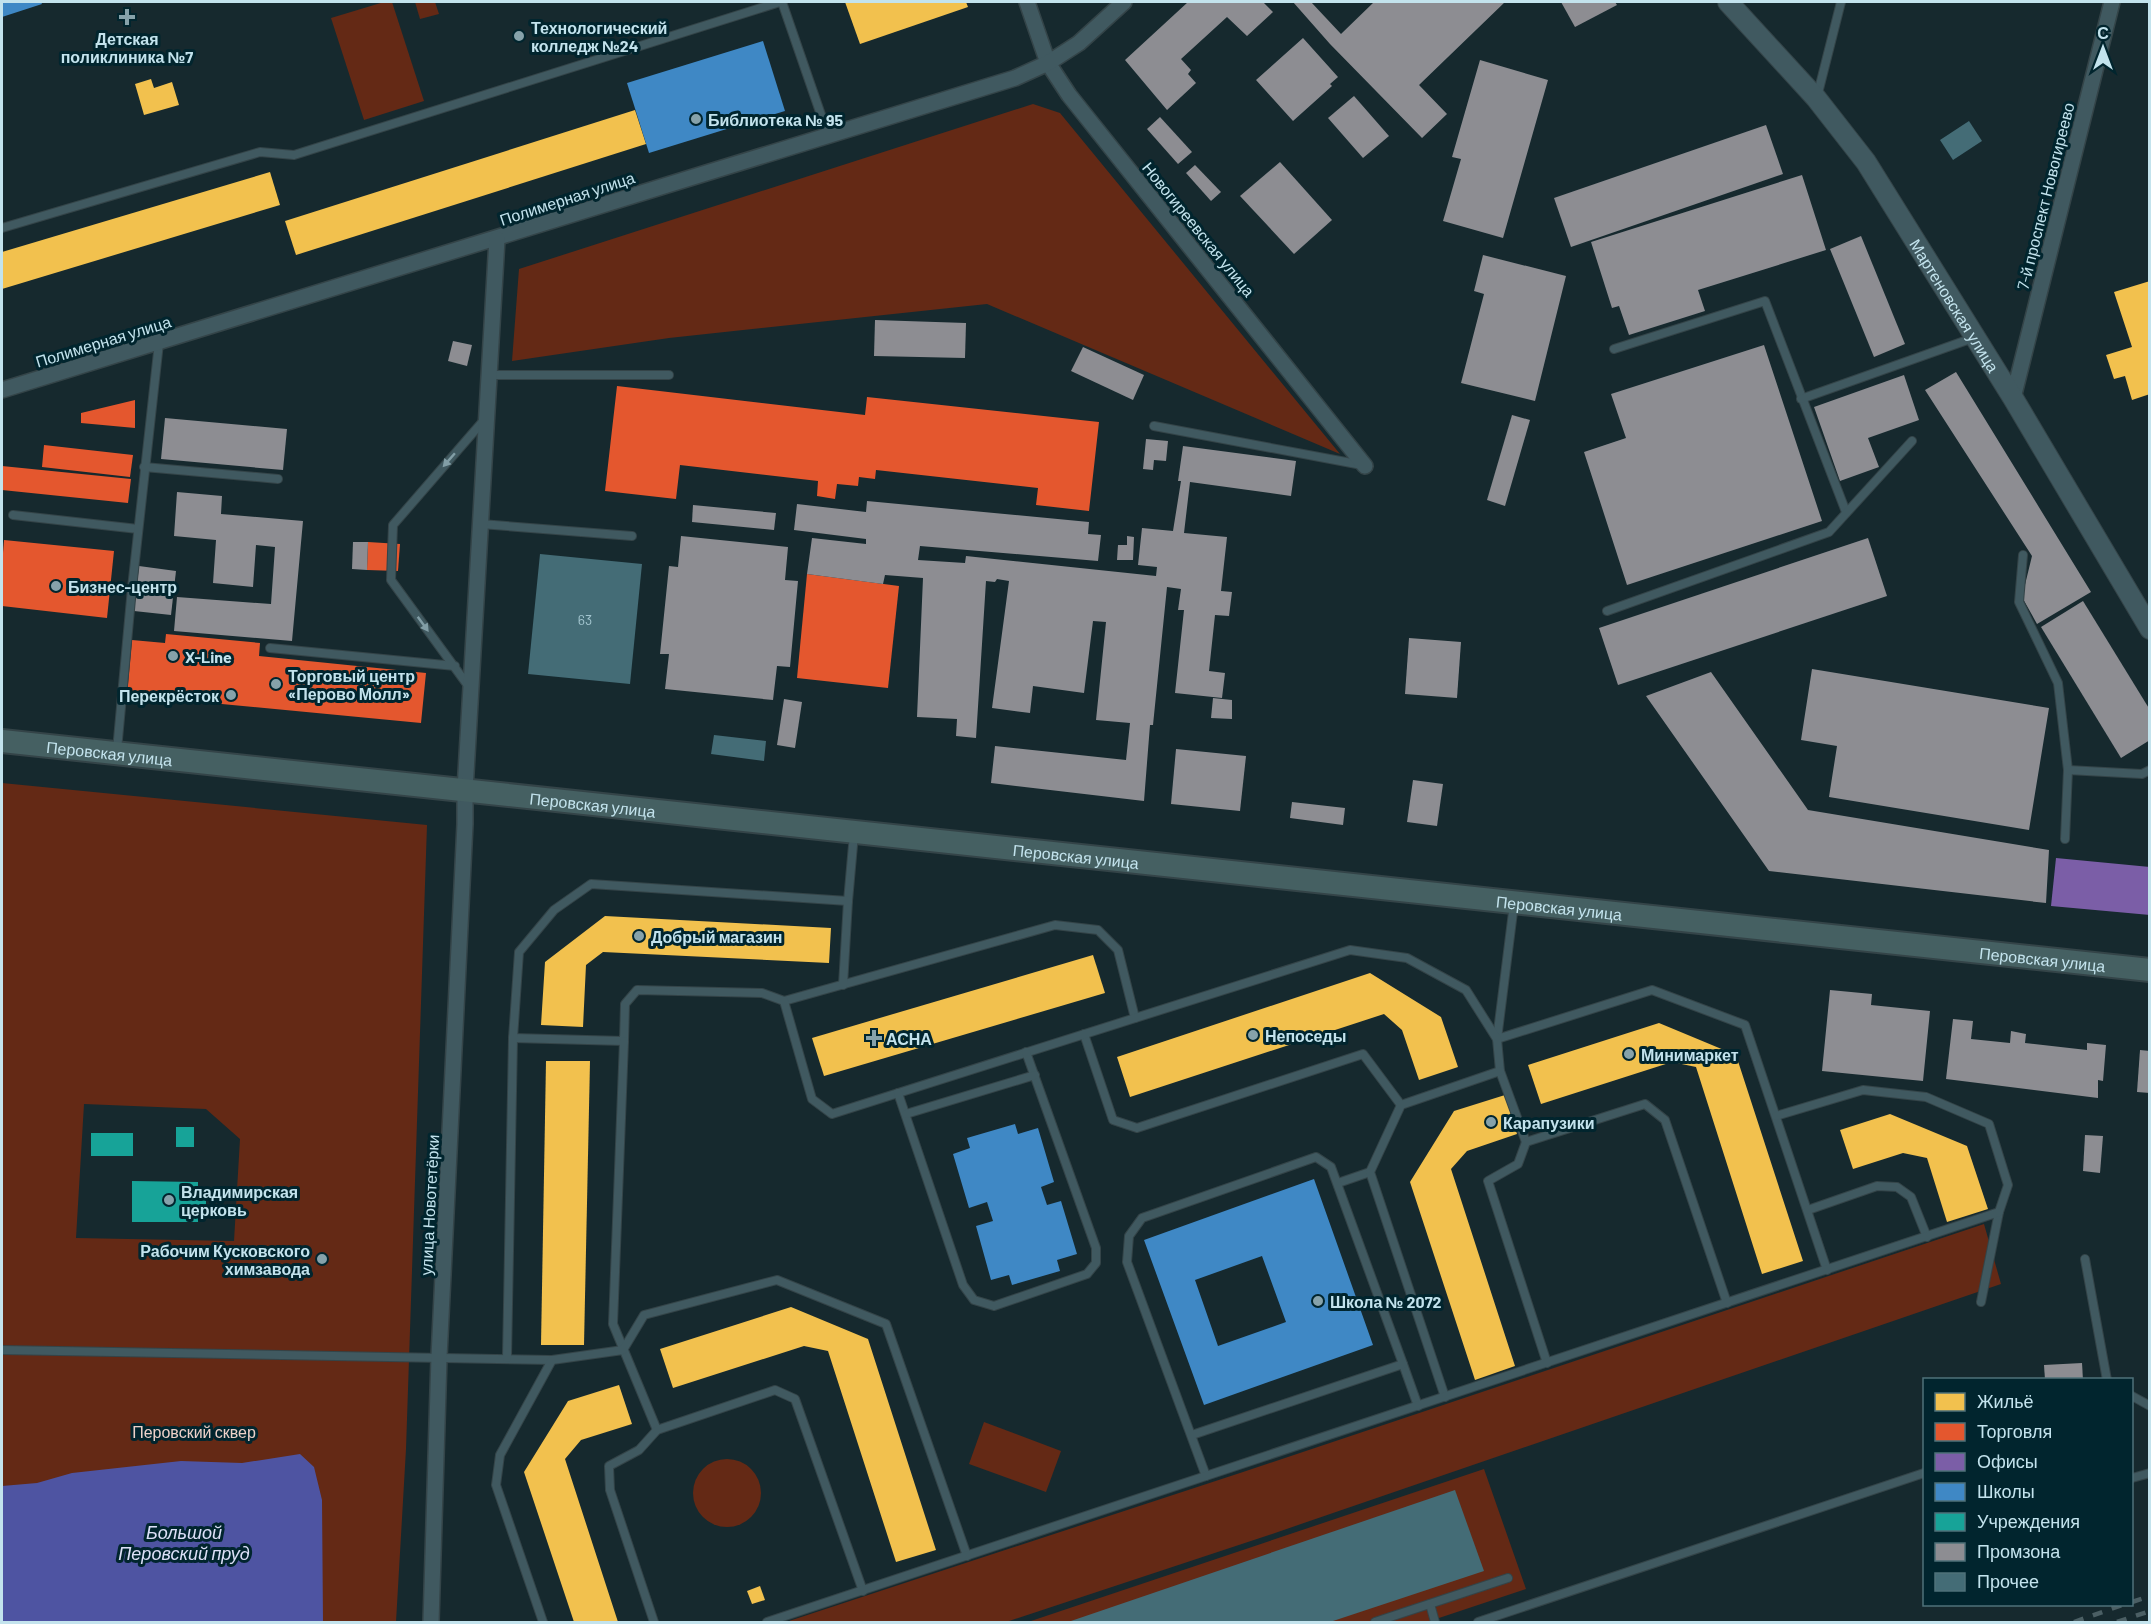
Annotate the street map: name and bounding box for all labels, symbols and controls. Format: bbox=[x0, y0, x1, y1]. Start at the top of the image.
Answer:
marker: Детская поликлиника №7 bbox=[118, 8, 136, 26]
place label: Технологический колледж №24 bbox=[531, 18, 667, 55]
north arrow bbox=[2073, 18, 2133, 78]
text: С bbox=[2097, 23, 2109, 42]
place label: Детская поликлиника №7 bbox=[61, 29, 193, 66]
marker: Технологический колледж №24 bbox=[512, 29, 526, 43]
street label: 7-й проспект Новогиреево bbox=[2013, 100, 2077, 291]
place label: Библиотека № 95 bbox=[708, 110, 844, 129]
marker: Библиотека № 95 bbox=[689, 112, 703, 126]
street label: Новогиреевская улица bbox=[1139, 158, 1259, 300]
street label: Полимерная улица bbox=[497, 167, 637, 229]
street label: Мартеновская улица bbox=[1907, 235, 2004, 375]
street label: Полимерная улица bbox=[33, 311, 173, 371]
one-way arrow bbox=[443, 452, 456, 467]
place label: Бизнес-центр bbox=[68, 577, 177, 596]
marker: Бизнес-центр bbox=[49, 579, 63, 593]
house number: 63 bbox=[578, 611, 592, 628]
one-way arrow bbox=[417, 616, 429, 631]
place label: X-Line bbox=[185, 647, 232, 666]
marker: X-Line bbox=[166, 649, 180, 663]
place label: Торговый центр «Перово Молл» bbox=[288, 666, 415, 703]
marker: Торговый центр «Перово Молл» bbox=[269, 677, 283, 691]
place label: Перекрёсток bbox=[119, 686, 220, 705]
marker: Перекрёсток bbox=[224, 688, 238, 702]
street label: Перовская улица bbox=[45, 736, 173, 769]
street label: Перовская улица bbox=[529, 788, 657, 820]
street label: Перовская улица bbox=[1012, 839, 1140, 872]
street label: Перовская улица bbox=[1495, 891, 1623, 923]
place label: Добрый магазин bbox=[651, 927, 782, 946]
marker: Добрый магазин bbox=[632, 929, 646, 943]
street label: Перовская улица bbox=[1978, 942, 2107, 975]
place label: Непоседы bbox=[1265, 1026, 1346, 1045]
marker: Непоседы bbox=[1246, 1028, 1260, 1042]
place label: АСНА bbox=[886, 1029, 932, 1048]
marker: АСНА bbox=[867, 1031, 881, 1045]
place label: Минимаркет bbox=[1641, 1045, 1739, 1064]
marker: Минимаркет bbox=[1622, 1047, 1636, 1061]
place label: Карапузики bbox=[1503, 1113, 1595, 1132]
marker: Карапузики bbox=[1484, 1115, 1498, 1129]
street label: улица Новотетёрки bbox=[416, 1134, 442, 1276]
place label: Владимирская церковь bbox=[181, 1182, 298, 1219]
marker: Владимирская церковь bbox=[162, 1193, 176, 1207]
place label: Рабочим Кусковского химзавода bbox=[140, 1241, 310, 1278]
marker: Рабочим Кусковского химзавода bbox=[315, 1252, 329, 1266]
place label: Школа № 2072 bbox=[1330, 1292, 1442, 1311]
marker: Школа № 2072 bbox=[1311, 1294, 1325, 1308]
legend bbox=[1923, 1378, 2133, 1606]
text: Жильё bbox=[1977, 1390, 2034, 1412]
text: Торговля bbox=[1977, 1420, 2052, 1442]
park label: Перовский сквер bbox=[132, 1422, 256, 1441]
text: Офисы bbox=[1977, 1450, 2038, 1472]
text: Школы bbox=[1977, 1480, 2035, 1502]
text: Учреждения bbox=[1977, 1510, 2080, 1532]
water label: Большой Перовский пруд bbox=[118, 1521, 250, 1564]
text: Промзона bbox=[1977, 1540, 2061, 1562]
text: Прочее bbox=[1977, 1570, 2039, 1592]

